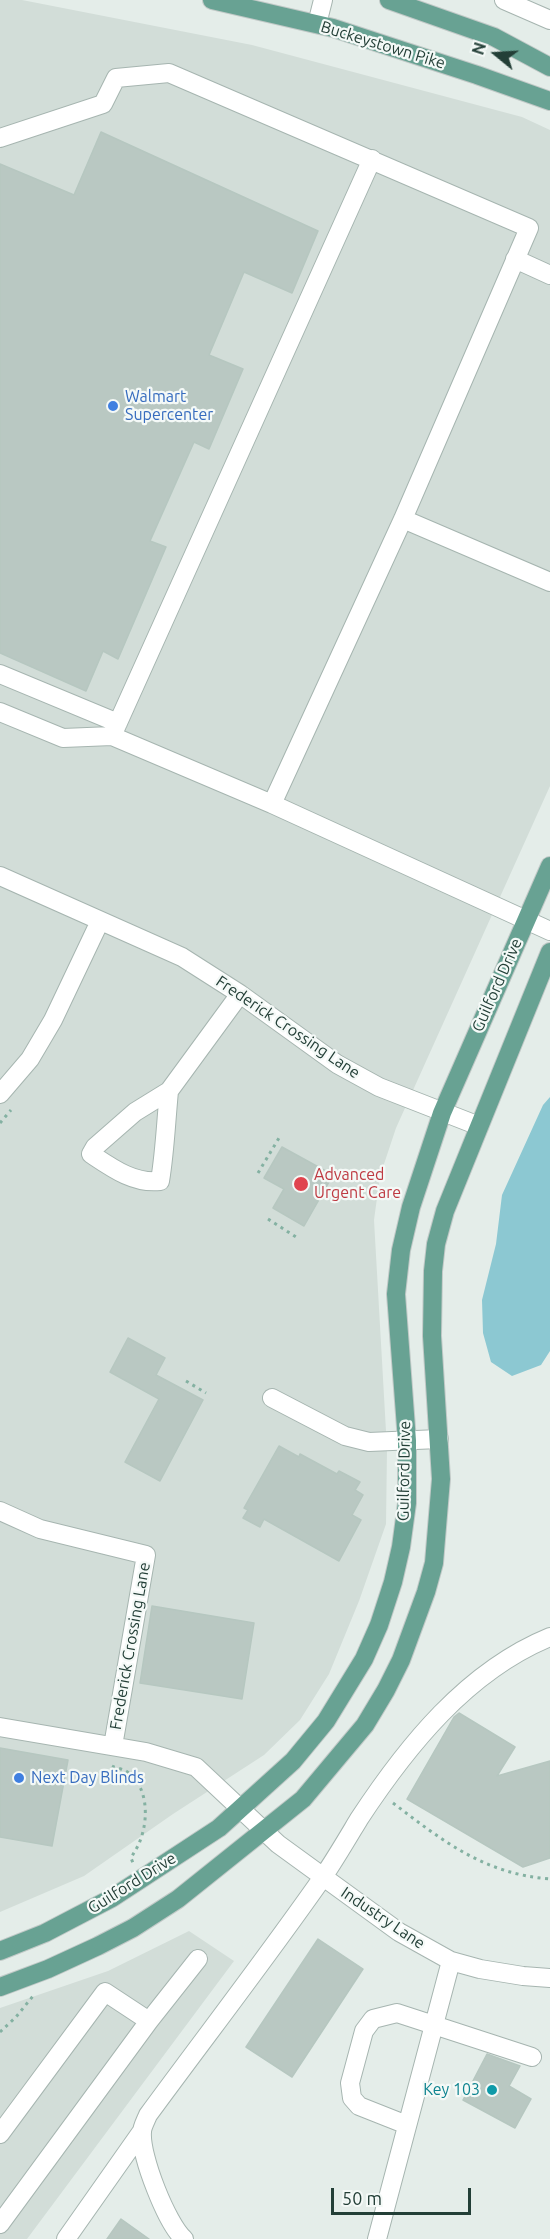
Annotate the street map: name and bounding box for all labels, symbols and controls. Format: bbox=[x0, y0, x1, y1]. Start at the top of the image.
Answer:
street label: Buckeystown Pike bbox=[319, 17, 447, 73]
north arrow bbox=[466, 24, 526, 84]
text: N bbox=[468, 40, 489, 57]
place label: Walmart Supercenter bbox=[125, 387, 213, 425]
marker: Walmart Supercenter bbox=[106, 399, 120, 413]
street label: Guilford Drive bbox=[468, 935, 526, 1035]
street label: Frederick Crossing Lane bbox=[212, 972, 364, 1082]
place label: Advanced Urgent Care bbox=[314, 1165, 401, 1203]
marker: Advanced Urgent Care bbox=[292, 1175, 310, 1193]
street label: Guilford Drive bbox=[394, 1421, 414, 1521]
street label: Frederick Crossing Lane bbox=[106, 1561, 154, 1731]
place label: Next Day Blinds bbox=[31, 1768, 144, 1788]
marker: Next Day Blinds bbox=[12, 1771, 26, 1785]
street label: Guilford Drive bbox=[84, 1848, 180, 1918]
street label: Industry Lane bbox=[337, 1883, 429, 1953]
place label: Key 103 bbox=[423, 2080, 480, 2100]
marker: Key 103 bbox=[485, 2083, 499, 2097]
scale bar bbox=[334, 2176, 474, 2214]
text: 50 m bbox=[342, 2188, 382, 2208]

